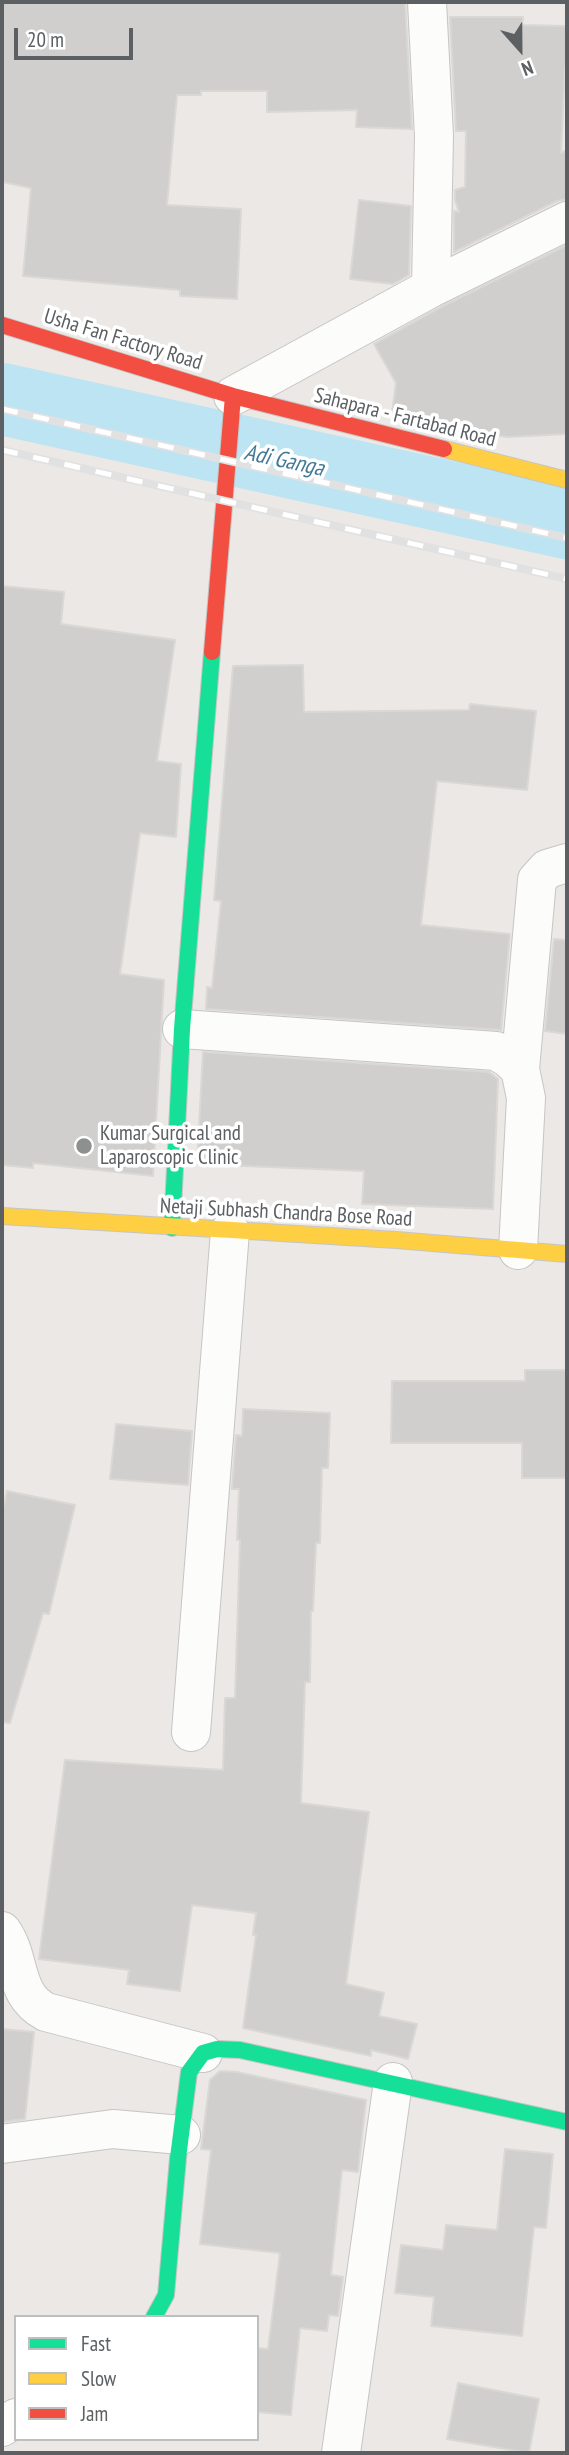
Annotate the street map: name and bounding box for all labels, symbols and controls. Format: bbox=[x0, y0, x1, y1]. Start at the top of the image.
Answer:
scale bar bbox=[18, 14, 136, 58]
north arrow bbox=[485, 14, 555, 84]
text: 20 m bbox=[27, 26, 64, 53]
text: N bbox=[518, 56, 537, 82]
street label: Usha Fan Factory Road bbox=[41, 304, 205, 376]
street label: Sahapara - Fartabad Road bbox=[312, 383, 498, 453]
water label: Adi Ganga bbox=[242, 439, 326, 483]
place label: Kumar Surgical and Laparoscopic Clinic bbox=[100, 1121, 241, 1171]
marker: Kumar Surgical and Laparoscopic Clinic bbox=[74, 1136, 94, 1156]
street label: Netaji Subhash Chandra Bose Road bbox=[159, 1194, 413, 1232]
legend bbox=[14, 2315, 259, 2441]
text: Fast bbox=[81, 2330, 111, 2357]
text: Slow bbox=[81, 2365, 116, 2392]
text: Jam bbox=[81, 2400, 108, 2427]

